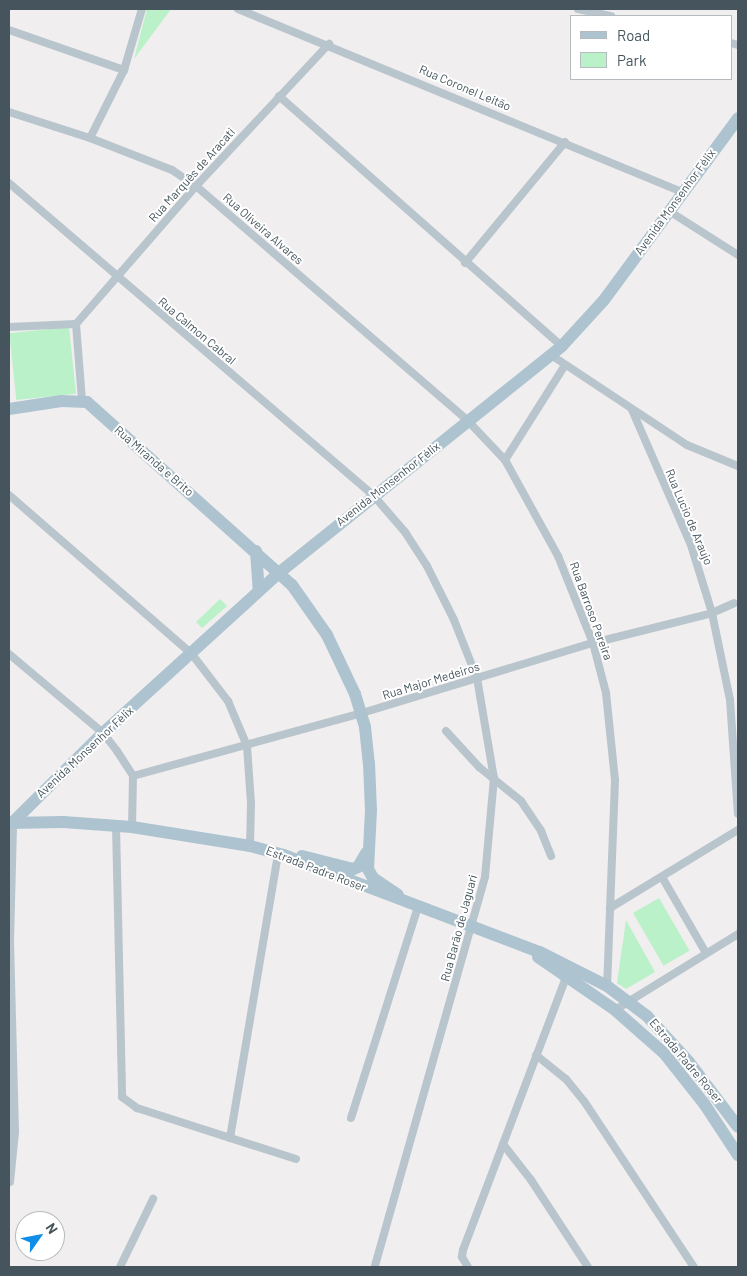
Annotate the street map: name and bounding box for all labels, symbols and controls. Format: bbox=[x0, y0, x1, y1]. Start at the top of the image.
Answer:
legend bbox=[570, 15, 732, 80]
text: Road bbox=[617, 26, 650, 44]
text: Park bbox=[617, 51, 646, 69]
street label: Rua Coronel Leitão bbox=[417, 62, 513, 114]
street label: Rua Marquês de Aracati bbox=[146, 125, 238, 225]
street label: Avenida Monsenhor Félix bbox=[632, 146, 718, 258]
street label: Rua Oliveira Alvares bbox=[220, 190, 306, 268]
street label: Rua Calmon Cabral bbox=[155, 294, 239, 368]
street label: Rua Miranda e Brito bbox=[111, 423, 197, 499]
street label: Avenida Monsenhor Félix bbox=[333, 439, 443, 529]
street label: Rua Lucio de Araujo bbox=[662, 467, 716, 567]
street label: Rua Barroso Pereira bbox=[567, 560, 615, 662]
street label: Rua Major Medeiros bbox=[381, 659, 481, 703]
street label: Avenida Monsenhor Félix bbox=[33, 703, 137, 801]
street label: Estrada Padre Roser bbox=[264, 843, 368, 895]
street label: Rua Barão de Jaguari bbox=[438, 873, 480, 983]
street label: Estrada Padre Roser bbox=[646, 1016, 726, 1106]
north arrow bbox=[15, 1211, 65, 1261]
text: N bbox=[42, 1220, 62, 1237]

